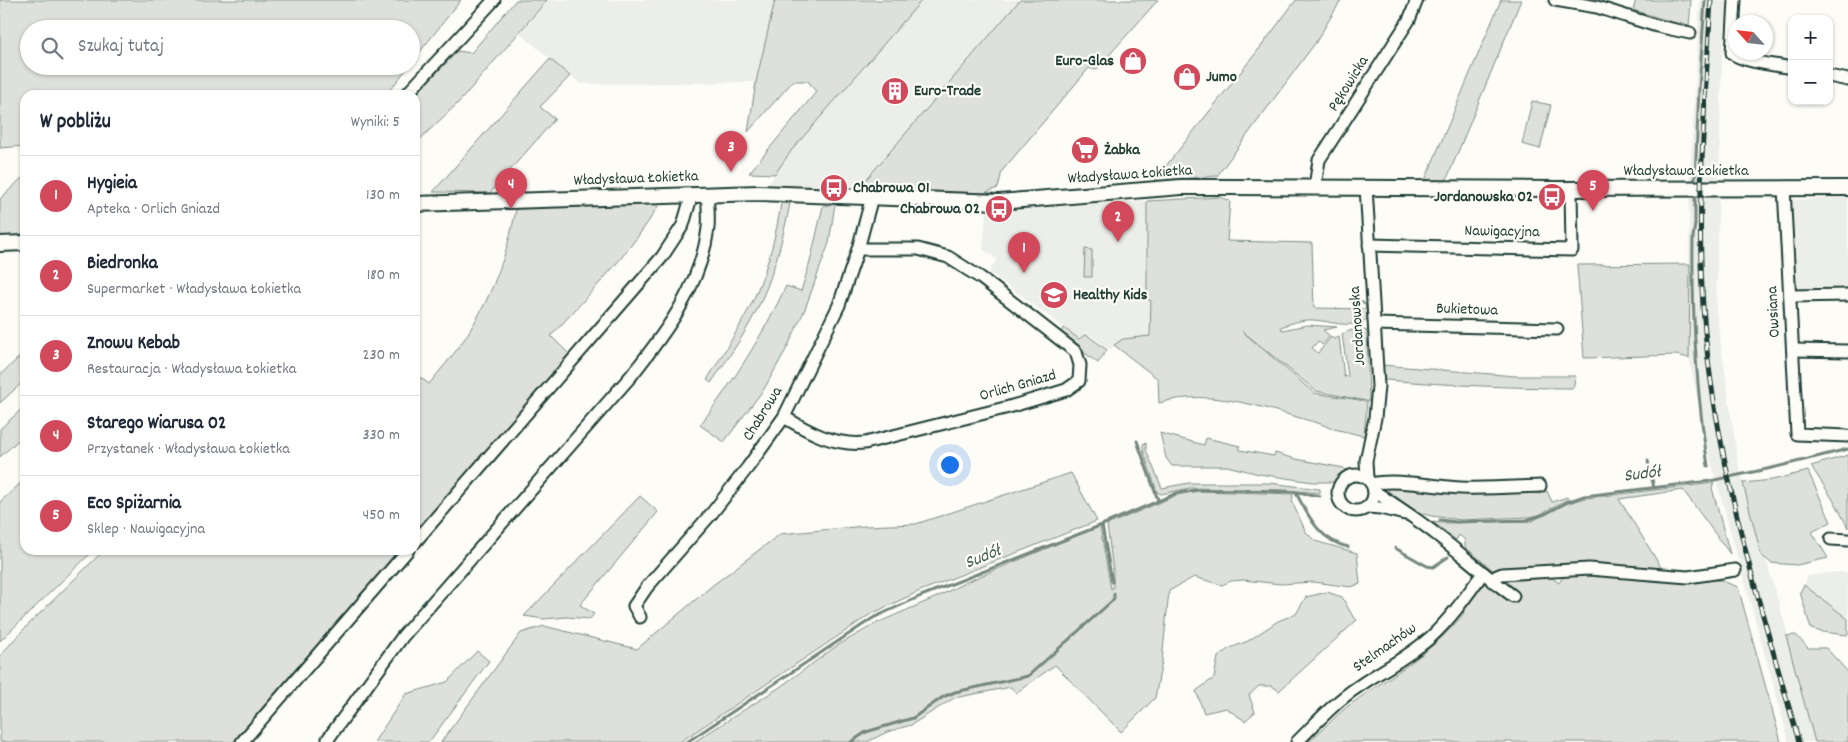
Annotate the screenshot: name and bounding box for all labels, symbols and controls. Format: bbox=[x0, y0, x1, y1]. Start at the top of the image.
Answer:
north arrow bbox=[1728, 15, 1773, 60]
map controls bbox=[1788, 15, 1833, 105]
button: + bbox=[1788, 15, 1833, 60]
search box bbox=[20, 20, 420, 75]
icon: search bbox=[38, 34, 66, 62]
text: Szukaj tutaj bbox=[78, 34, 164, 61]
shop icon: Euro-Glas bbox=[1118, 46, 1148, 76]
place label: Euro-Glas bbox=[1055, 50, 1114, 73]
street label: Pękowicka bbox=[1323, 51, 1375, 116]
button: − bbox=[1788, 60, 1833, 105]
shop icon: Jumo bbox=[1172, 62, 1202, 92]
place label: Jumo bbox=[1206, 66, 1237, 89]
building icon: Euro-Trade bbox=[880, 76, 910, 106]
place label: Euro-Trade bbox=[914, 80, 981, 103]
text: W pobliżu bbox=[40, 108, 111, 138]
text: Wyniki: 5 bbox=[351, 111, 400, 134]
pin: 3 bbox=[715, 131, 747, 172]
supermarket icon: Żabka bbox=[1070, 135, 1100, 165]
place label: Żabka bbox=[1104, 139, 1141, 162]
street label: Władysława Łokietka bbox=[1067, 159, 1194, 191]
street label: Władysława Łokietka bbox=[1624, 160, 1749, 183]
street label: Władysława Łokietka bbox=[573, 165, 699, 193]
pin: 4 bbox=[495, 168, 527, 209]
pin: 5 bbox=[1577, 170, 1609, 211]
text: Hygieia bbox=[87, 171, 137, 198]
bus stop icon: Chabrowa 01 bbox=[819, 173, 849, 203]
place label: Chabrowa 01 bbox=[853, 177, 929, 200]
bus stop icon: Jordanowska 02 bbox=[1537, 182, 1567, 212]
text: 1 bbox=[54, 184, 58, 207]
text: 130 m bbox=[366, 184, 400, 207]
place label: Jordanowska 02 bbox=[1434, 186, 1533, 209]
bus stop icon: Chabrowa 02 bbox=[984, 194, 1014, 224]
text: Apteka · Orlich Gniazd bbox=[87, 198, 220, 221]
place label: Chabrowa 02 bbox=[900, 198, 980, 221]
pin: 2 bbox=[1102, 201, 1134, 242]
street label: Nawigacyjna bbox=[1464, 220, 1540, 244]
pin: 1 bbox=[1008, 232, 1040, 273]
text: Biedronka bbox=[87, 251, 158, 278]
text: 2 bbox=[53, 264, 60, 287]
text: 180 m bbox=[367, 264, 400, 287]
text: Supermarket · Władysława Łokietka bbox=[87, 278, 301, 301]
school or university icon: Healthy Kids bbox=[1039, 280, 1069, 310]
place label: Healthy Kids bbox=[1073, 284, 1148, 307]
street label: Jordanowska bbox=[1344, 285, 1372, 366]
street label: Owsiana bbox=[1761, 285, 1787, 338]
street label: Bukietowa bbox=[1436, 297, 1499, 323]
text: Znowu Kebab bbox=[87, 331, 180, 358]
text: 3 bbox=[52, 344, 60, 367]
text: 230 m bbox=[363, 344, 400, 367]
text: Restauracja · Władysława Łokietka bbox=[87, 358, 296, 381]
street label: Orlich Gniazd bbox=[977, 364, 1059, 408]
street label: Chabrowa bbox=[737, 382, 789, 446]
text: Starego Wiarusa 02 bbox=[87, 411, 226, 438]
text: 4 bbox=[53, 424, 59, 447]
text: 330 m bbox=[362, 424, 400, 447]
text: Przystanek · Władysława Łokietka bbox=[87, 438, 290, 461]
your location bbox=[937, 452, 963, 478]
water label: Sudół bbox=[1622, 460, 1664, 490]
text: Eco Spiżarnia bbox=[87, 491, 181, 518]
text: 5 bbox=[52, 504, 60, 527]
text: 450 m bbox=[363, 504, 400, 527]
text: Sklep · Nawigacyjna bbox=[87, 518, 205, 541]
water label: Sudół bbox=[961, 539, 1007, 576]
street label: Stelmachów bbox=[1348, 618, 1422, 678]

